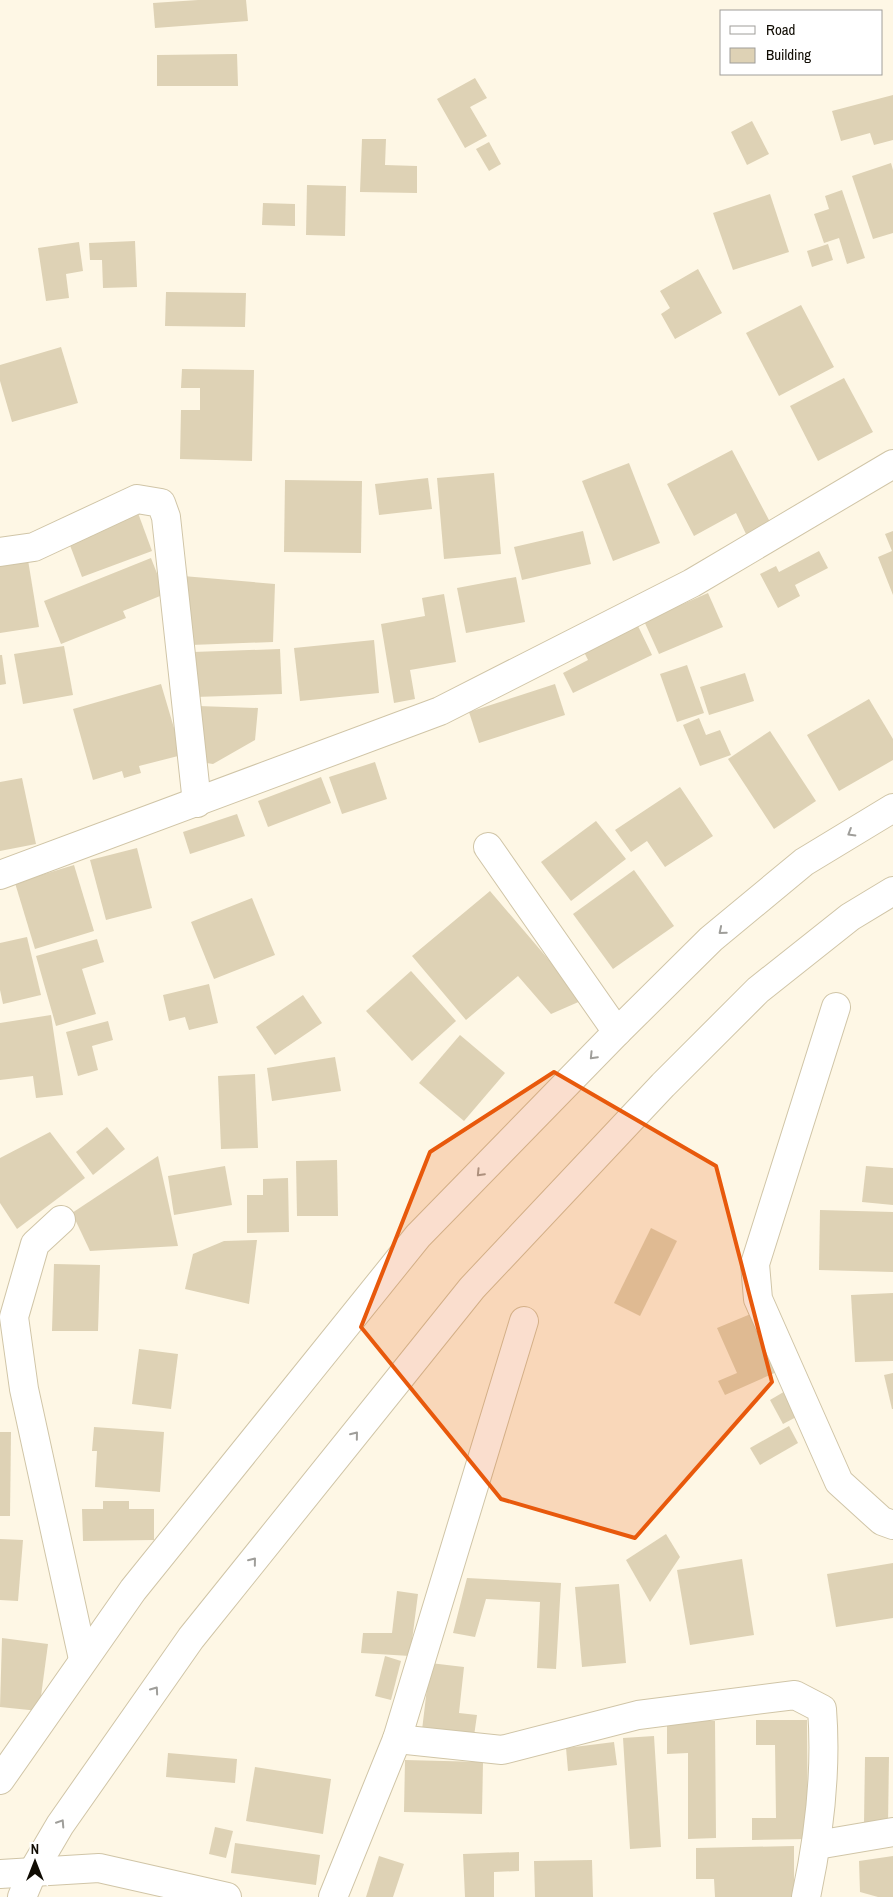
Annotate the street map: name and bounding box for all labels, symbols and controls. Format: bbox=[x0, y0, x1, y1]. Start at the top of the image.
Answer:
legend bbox=[720, 10, 883, 75]
text: Road bbox=[766, 19, 795, 40]
text: Building bbox=[766, 44, 811, 65]
one-way arrow bbox=[848, 827, 857, 837]
one-way arrow bbox=[718, 925, 727, 934]
one-way arrow bbox=[590, 1051, 599, 1060]
one-way arrow bbox=[477, 1167, 486, 1176]
one-way arrow bbox=[349, 1431, 358, 1440]
one-way arrow bbox=[248, 1558, 256, 1567]
one-way arrow bbox=[149, 1686, 158, 1696]
one-way arrow bbox=[55, 1820, 64, 1829]
north arrow bbox=[10, 1837, 60, 1887]
text: N bbox=[31, 1840, 39, 1858]

